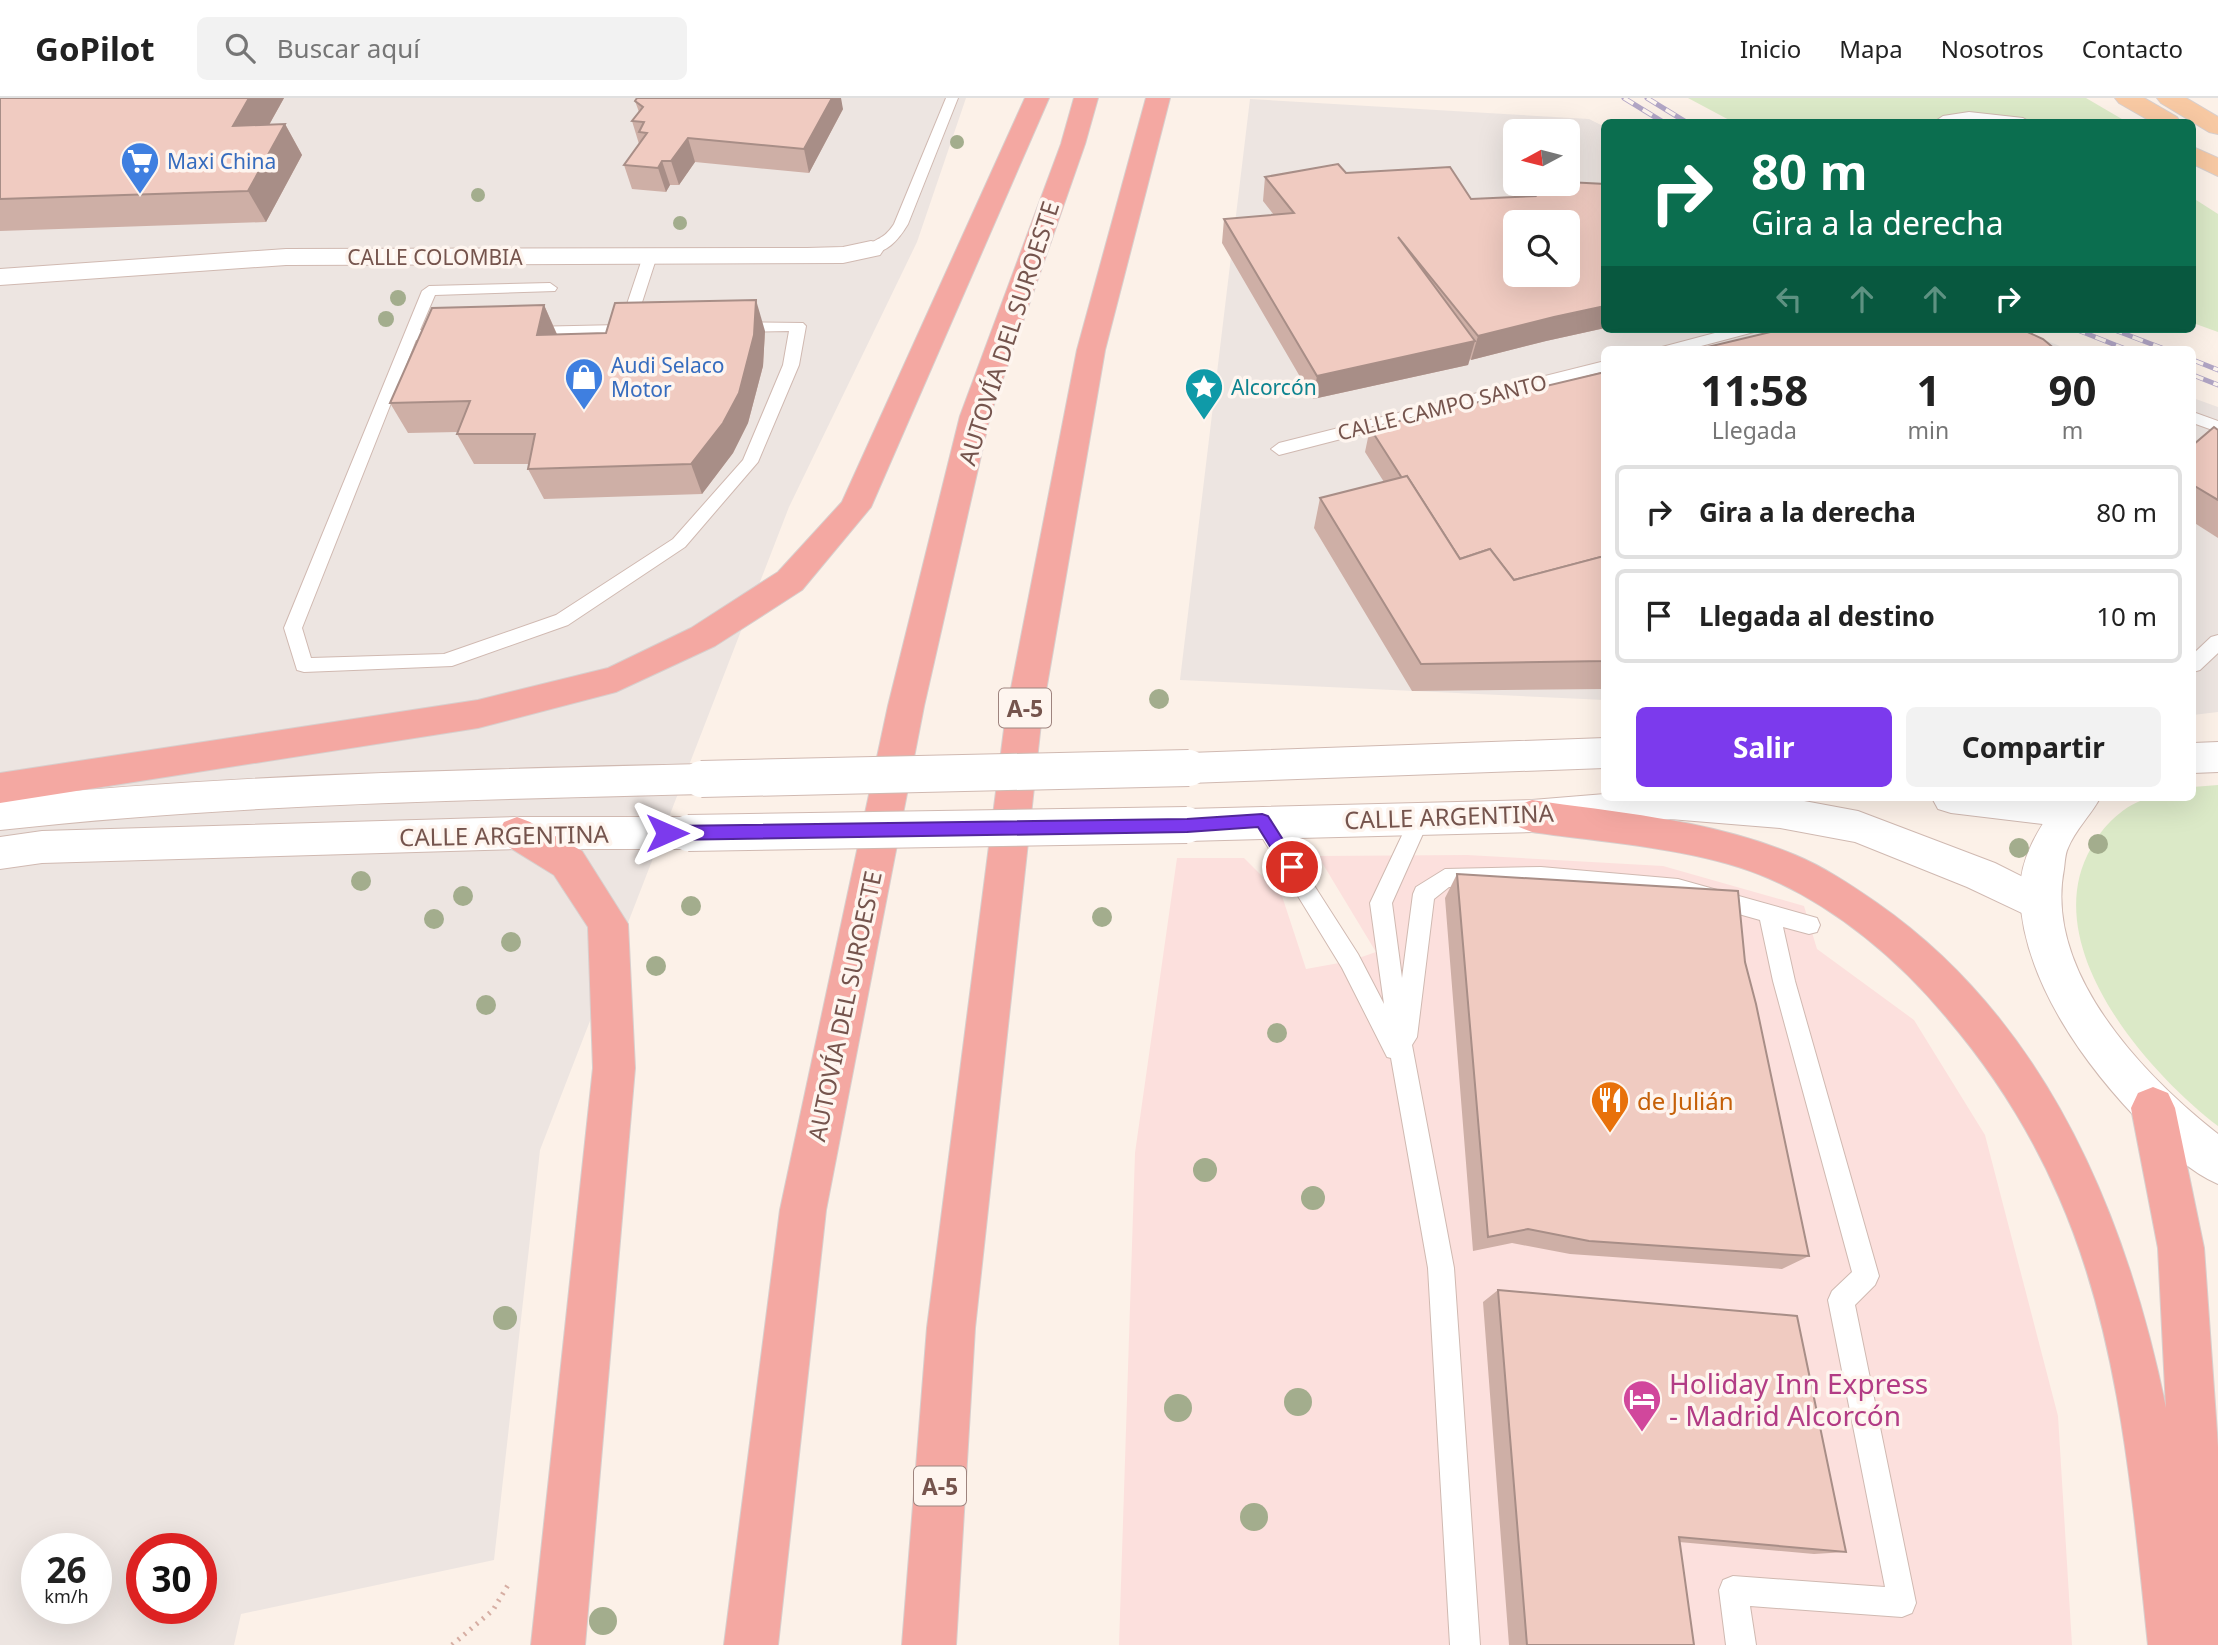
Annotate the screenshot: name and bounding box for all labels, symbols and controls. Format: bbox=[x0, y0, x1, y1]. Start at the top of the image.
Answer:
search box bbox=[197, 17, 687, 80]
text: GoPilot bbox=[35, 26, 155, 71]
icon: search bbox=[221, 29, 259, 67]
text: Buscar aquí bbox=[277, 30, 420, 66]
text: Inicio bbox=[1740, 32, 1801, 65]
text: Mapa bbox=[1839, 32, 1903, 65]
text: Nosotros bbox=[1941, 32, 2044, 65]
text: Contacto bbox=[2082, 32, 2183, 65]
north arrow bbox=[1503, 119, 1580, 196]
map controls bbox=[1503, 119, 1580, 287]
text: 80 m bbox=[1751, 138, 1868, 204]
supermarket icon: Maxi China bbox=[119, 140, 161, 195]
place label: Maxi China bbox=[167, 147, 276, 175]
icon: right bbox=[1636, 147, 1727, 238]
street label: AUTOVÍA DEL SUROESTE bbox=[950, 197, 1066, 469]
text: Gira a la derecha bbox=[1751, 201, 2004, 244]
button: search bbox=[1503, 210, 1580, 287]
street label: CALLE COLOMBIA bbox=[347, 243, 523, 271]
icon: left bbox=[1770, 280, 1808, 318]
icon: ahead bbox=[1843, 280, 1881, 318]
icon: ahead bbox=[1916, 280, 1954, 318]
icon: right bbox=[1989, 280, 2027, 318]
place label: Audi Selaco Motor bbox=[611, 351, 725, 403]
shop icon: Audi Selaco Motor bbox=[563, 356, 605, 411]
text: 11:58 bbox=[1700, 361, 1808, 418]
text: 1 bbox=[1916, 361, 1940, 418]
text: 90 bbox=[2049, 361, 2097, 418]
place icon: Alcorcón bbox=[1183, 366, 1225, 421]
street label: CALLE CAMPO SANTO bbox=[1334, 367, 1550, 447]
place label: Alcorcón bbox=[1231, 373, 1317, 401]
text: Llegada bbox=[1712, 414, 1797, 446]
text: min bbox=[1908, 414, 1949, 446]
text: m bbox=[2062, 414, 2083, 446]
icon: right bbox=[1640, 493, 1678, 531]
text: Gira a la derecha bbox=[1699, 494, 1916, 530]
text: 80 m bbox=[2096, 494, 2157, 530]
icon: arrive bbox=[1640, 597, 1678, 635]
text: Llegada al destino bbox=[1699, 598, 1935, 634]
text: 10 m bbox=[2096, 598, 2157, 634]
road number: A-5 bbox=[999, 688, 1051, 728]
button: Salir bbox=[1636, 707, 1892, 787]
button: Compartir bbox=[1906, 707, 2161, 787]
position arrow bbox=[630, 796, 704, 870]
street label: CALLE ARGENTINA bbox=[1344, 796, 1555, 836]
street label: CALLE ARGENTINA bbox=[399, 817, 610, 853]
pin bbox=[1262, 837, 1322, 897]
icon: arrive bbox=[1273, 848, 1311, 886]
street label: AUTOVÍA DEL SUROESTE bbox=[799, 868, 889, 1144]
restaurant icon: de Julián bbox=[1589, 1079, 1631, 1134]
place label: de Julián bbox=[1637, 1084, 1734, 1117]
place label: Holiday Inn Express - Madrid Alcorcón bbox=[1669, 1364, 1928, 1434]
hotel icon: Holiday Inn Express - Madrid Alcorcón bbox=[1621, 1378, 1663, 1433]
road number: A-5 bbox=[914, 1466, 966, 1506]
speed limit sign: 30 bbox=[126, 1533, 217, 1624]
text: 26 bbox=[46, 1546, 87, 1593]
text: km/h bbox=[44, 1584, 89, 1608]

